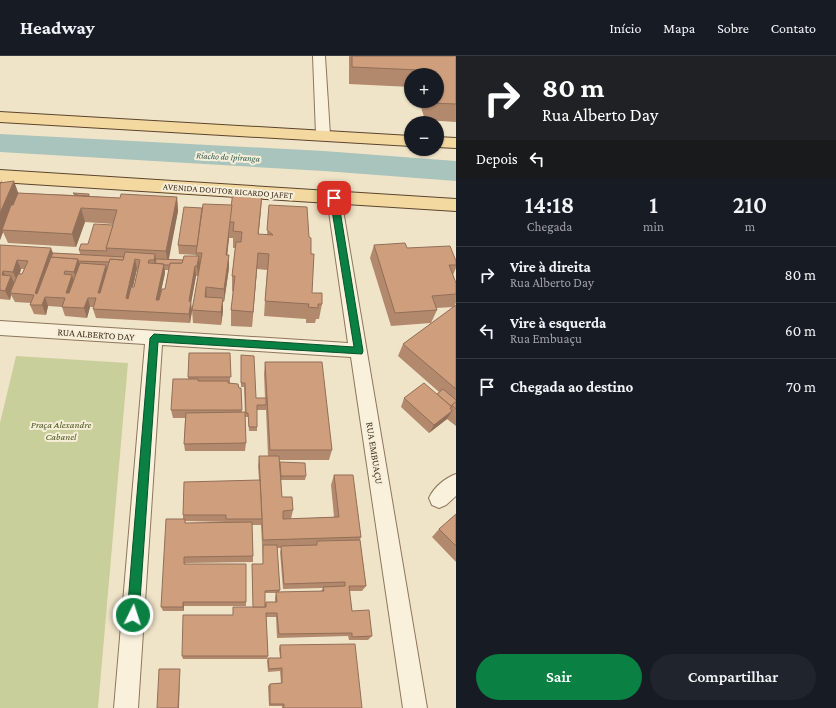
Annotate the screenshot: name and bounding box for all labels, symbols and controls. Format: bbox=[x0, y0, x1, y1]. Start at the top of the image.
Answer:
text: Headway bbox=[20, 17, 95, 38]
text: Início bbox=[610, 20, 641, 36]
text: Mapa bbox=[663, 20, 695, 36]
text: Sobre bbox=[717, 20, 749, 36]
text: Contato bbox=[771, 20, 816, 36]
map controls bbox=[404, 68, 444, 156]
button: + bbox=[404, 68, 444, 108]
icon: right bbox=[476, 72, 528, 124]
text: 80 m bbox=[542, 72, 604, 103]
text: Rua Alberto Day bbox=[542, 105, 658, 125]
button: − bbox=[404, 116, 444, 156]
icon: left bbox=[526, 148, 548, 170]
water label: Riacho do Ipiranga bbox=[196, 150, 261, 164]
text: Depois bbox=[476, 151, 518, 167]
street label: AVENIDA DOUTOR RICARDO JAFET bbox=[163, 181, 294, 201]
pin bbox=[317, 181, 351, 215]
icon: arrive bbox=[323, 187, 345, 209]
text: 14:18 bbox=[525, 191, 574, 218]
text: 1 bbox=[649, 191, 658, 218]
text: 210 bbox=[733, 191, 767, 218]
text: Chegada bbox=[527, 219, 572, 234]
text: min bbox=[643, 219, 664, 234]
text: m bbox=[745, 219, 755, 234]
text: Vire à direita bbox=[510, 259, 591, 275]
icon: right bbox=[476, 264, 498, 286]
text: 80 m bbox=[785, 267, 816, 283]
text: Rua Alberto Day bbox=[510, 275, 594, 290]
text: Vire à esquerda bbox=[510, 315, 606, 331]
icon: left bbox=[476, 320, 498, 342]
text: 60 m bbox=[785, 323, 816, 339]
street label: RUA ALBERTO DAY bbox=[57, 326, 136, 343]
text: Rua Embuaçu bbox=[510, 331, 582, 346]
icon: arrive bbox=[476, 376, 498, 398]
text: Chegada ao destino bbox=[510, 379, 633, 395]
text: 70 m bbox=[786, 379, 816, 395]
park label: Praça Alexandre Cabanel bbox=[31, 419, 92, 442]
street label: RUA EMBUAÇU bbox=[364, 421, 385, 485]
position arrow bbox=[112, 594, 154, 636]
button: Sair bbox=[476, 654, 642, 700]
button: Compartilhar bbox=[650, 654, 816, 700]

